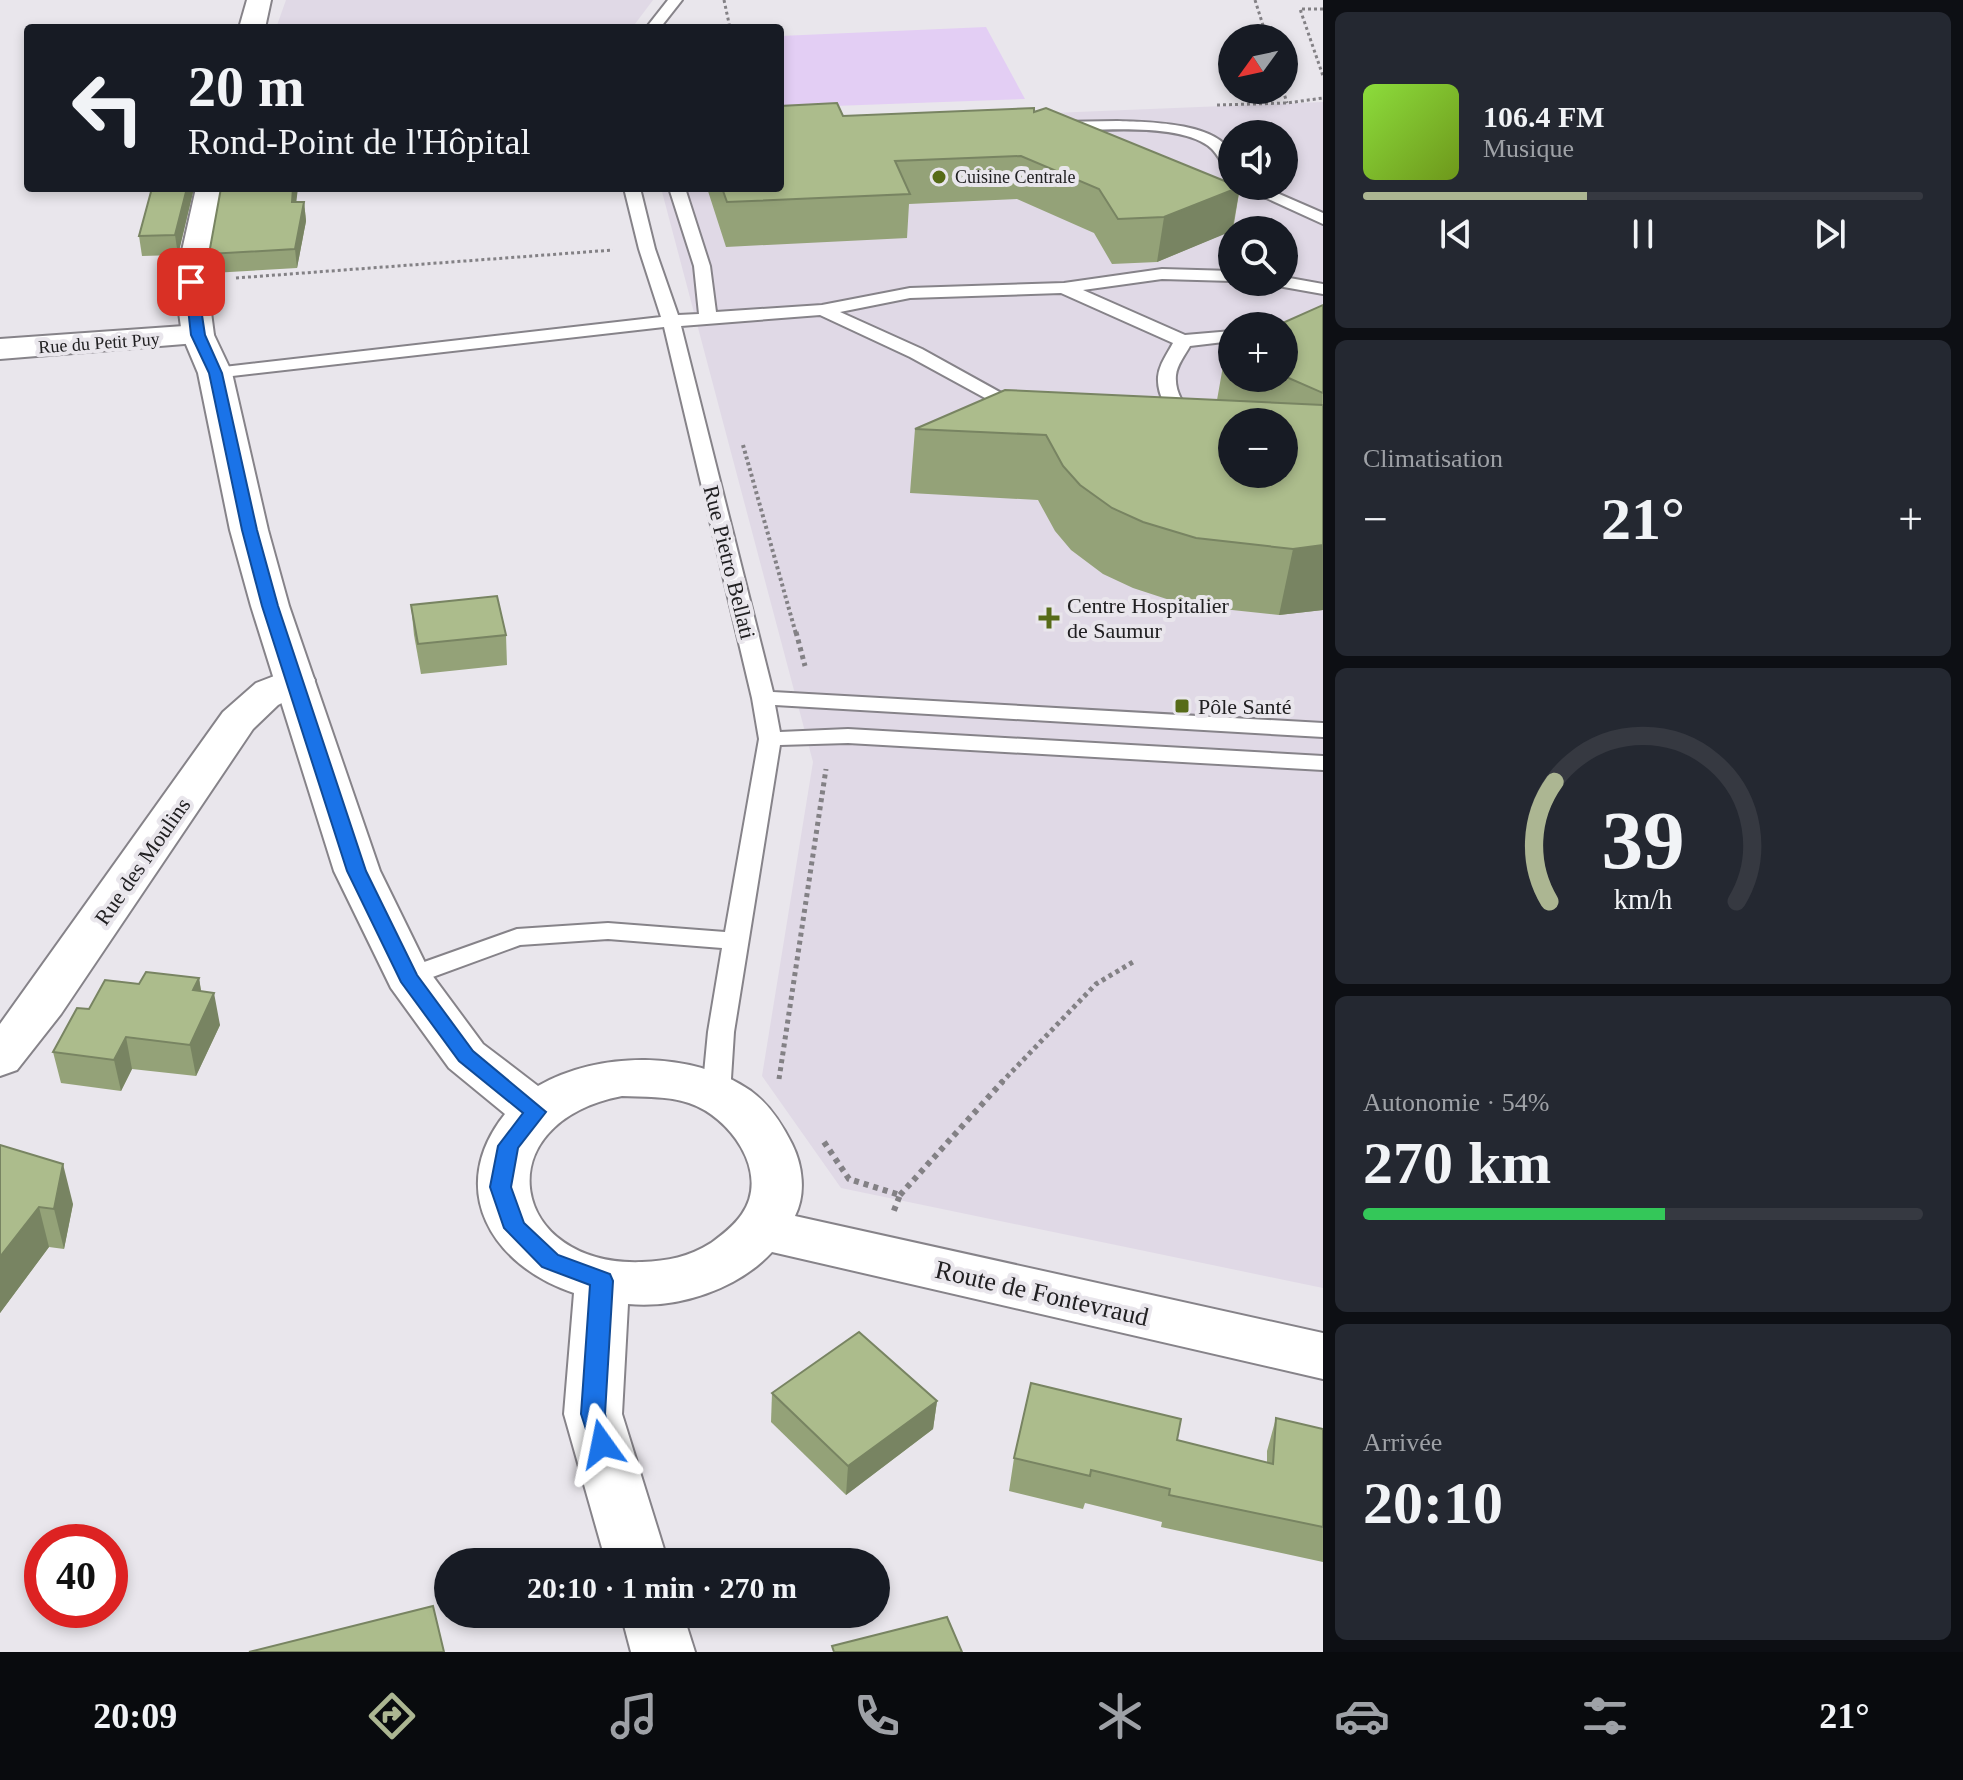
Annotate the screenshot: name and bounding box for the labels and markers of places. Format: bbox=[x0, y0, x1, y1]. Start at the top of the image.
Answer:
place label: Cuisine Centrale bbox=[955, 167, 1075, 187]
marker: Cuisine Centrale bbox=[930, 168, 948, 186]
pin bbox=[157, 248, 225, 316]
place label: Centre Hospitalier de Saumur bbox=[1067, 593, 1230, 643]
marker: Centre Hospitalier de Saumur bbox=[1038, 607, 1060, 629]
place label: Pôle Santé bbox=[1198, 694, 1292, 719]
marker: Pôle Santé bbox=[1173, 697, 1191, 715]

